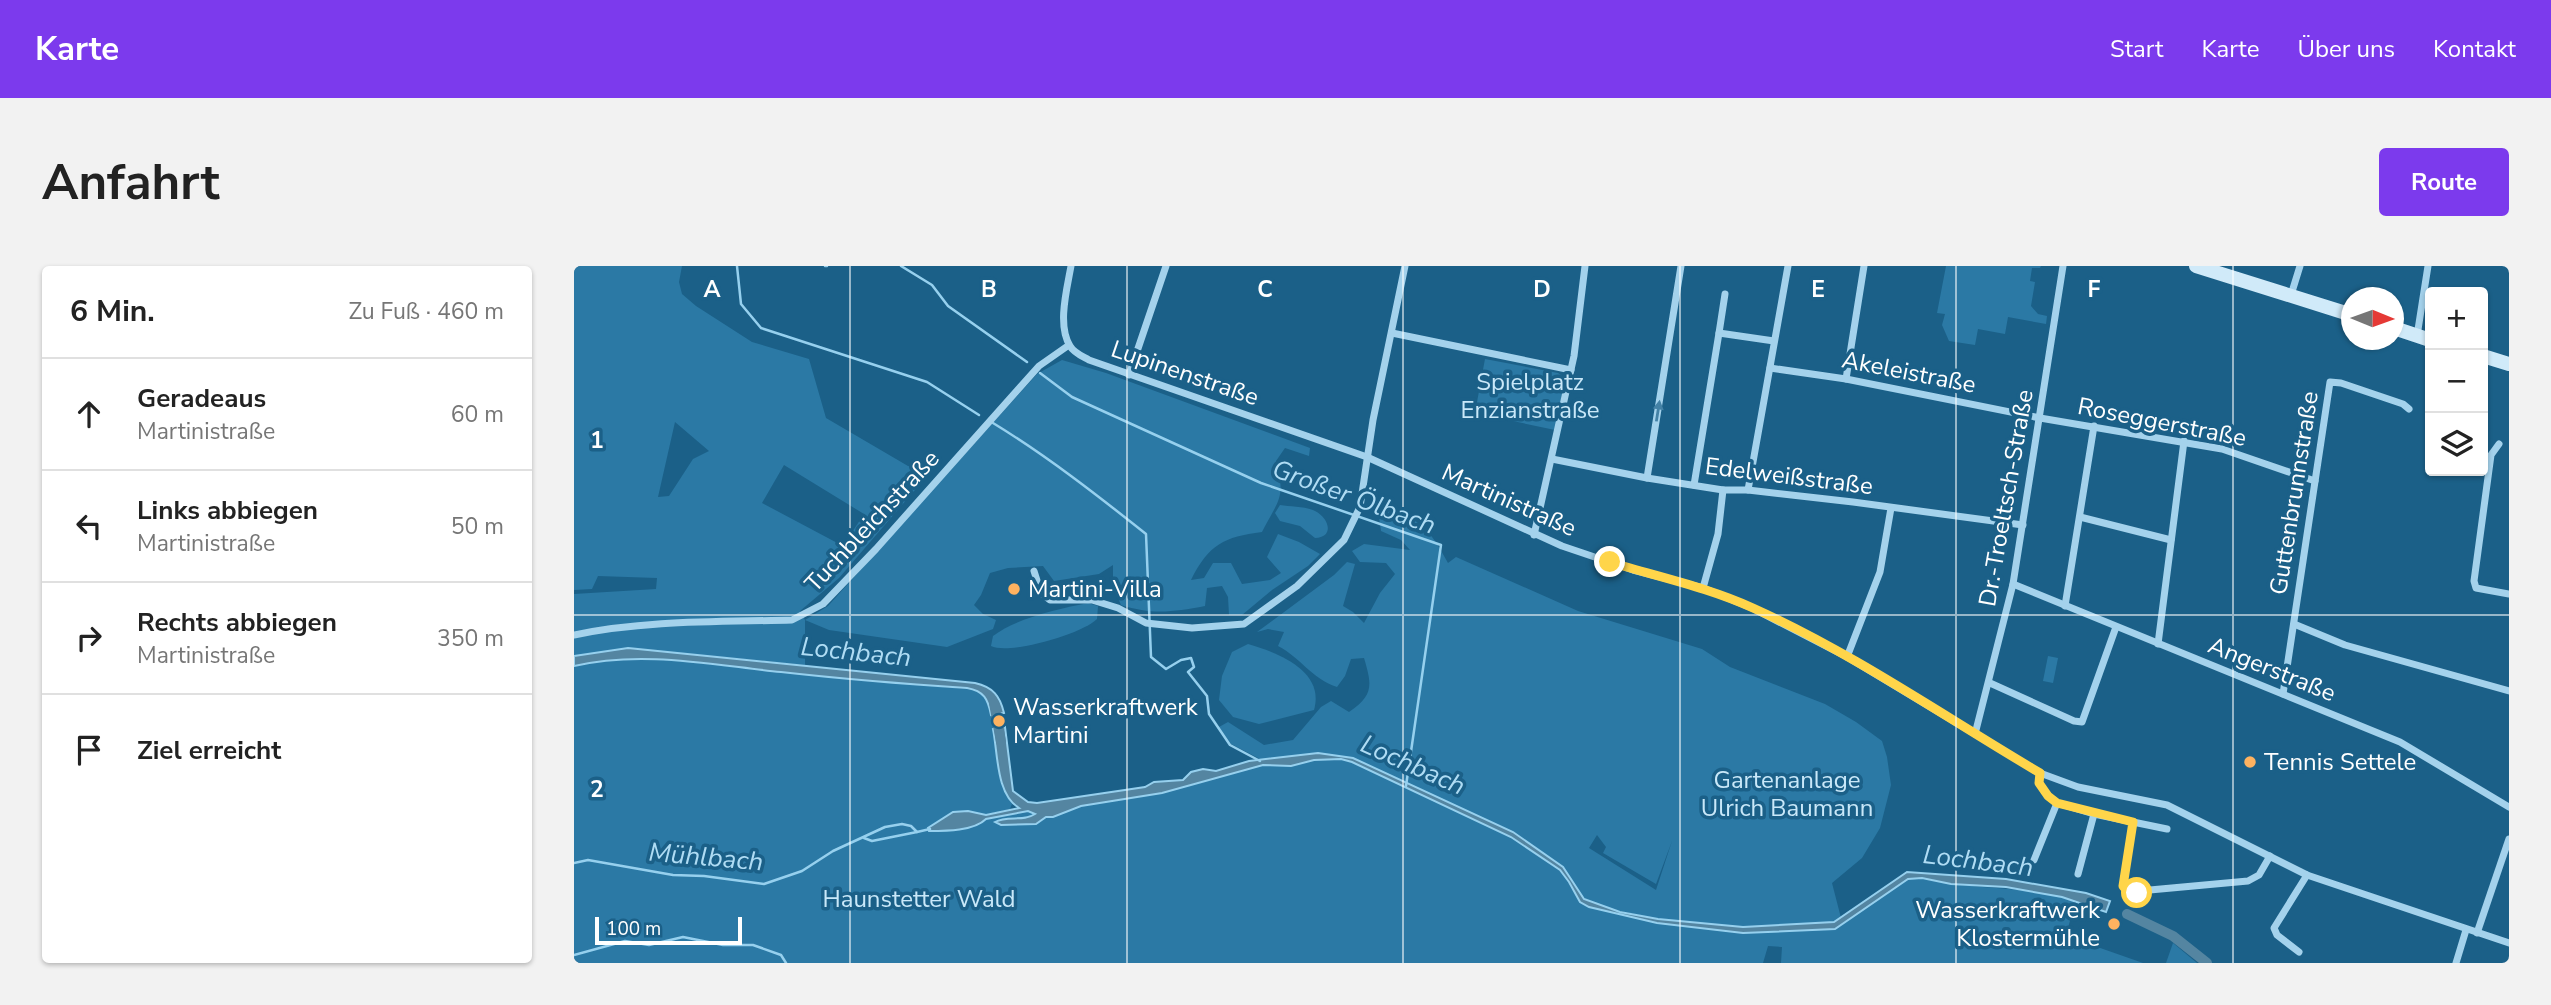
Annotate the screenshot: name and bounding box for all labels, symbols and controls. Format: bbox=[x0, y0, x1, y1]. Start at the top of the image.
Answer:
text: Karte bbox=[35, 27, 119, 72]
text: Start bbox=[2110, 33, 2163, 65]
text: Karte bbox=[2201, 33, 2259, 65]
text: Über uns bbox=[2297, 33, 2395, 65]
text: Kontakt bbox=[2433, 33, 2516, 65]
button: Route bbox=[2379, 148, 2509, 216]
text: Anfahrt bbox=[42, 149, 220, 216]
text: A bbox=[703, 274, 721, 305]
text: B bbox=[981, 274, 997, 305]
text: C bbox=[1257, 274, 1273, 305]
text: D bbox=[1533, 274, 1551, 305]
text: E bbox=[1811, 274, 1825, 305]
text: F bbox=[2088, 274, 2101, 305]
north arrow bbox=[2341, 287, 2404, 350]
map controls bbox=[2425, 287, 2488, 476]
button: + bbox=[2425, 287, 2488, 350]
text: 6 Min. bbox=[70, 291, 155, 332]
text: Zu Fuß · 460 m bbox=[348, 296, 504, 327]
street label: Lupinenstraße bbox=[1107, 333, 1263, 413]
street label: Akeleistraße bbox=[1839, 343, 1979, 401]
button: − bbox=[2425, 350, 2488, 413]
park label: Spielplatz Enzianstraße bbox=[1460, 366, 1600, 426]
text: Geradeaus bbox=[137, 381, 266, 416]
street label: Dr.-Troeltsch-Straße bbox=[1971, 387, 2041, 609]
street label: Guttenbrunnstraße bbox=[2262, 389, 2326, 597]
street label: Roseggerstraße bbox=[2075, 390, 2249, 454]
icon: ahead bbox=[70, 395, 108, 433]
text: 60 m bbox=[451, 399, 504, 430]
one-way arrow bbox=[1653, 400, 1664, 422]
button: layers bbox=[2425, 413, 2488, 476]
text: Martinistraße bbox=[137, 416, 275, 447]
text: 1 bbox=[590, 425, 604, 456]
street label: Tuchbleichstraße bbox=[798, 443, 946, 599]
street label: Edelweißstraße bbox=[1703, 450, 1875, 502]
water label: Großer Ölbach bbox=[1267, 451, 1441, 543]
street label: Martinistraße bbox=[1437, 456, 1581, 544]
text: Links abbiegen bbox=[137, 493, 318, 528]
icon: left bbox=[70, 507, 108, 545]
text: 50 m bbox=[451, 511, 504, 542]
text: Martinistraße bbox=[137, 528, 275, 559]
route end bbox=[1594, 546, 1625, 577]
place label: Martini-Villa bbox=[1028, 573, 1162, 605]
marker: Martini-Villa bbox=[1006, 581, 1022, 597]
text: Rechts abbiegen bbox=[137, 605, 337, 640]
icon: right bbox=[70, 619, 108, 657]
text: 350 m bbox=[437, 623, 504, 654]
water label: Lochbach bbox=[799, 629, 913, 675]
street label: Angerstraße bbox=[2203, 629, 2341, 709]
text: Martinistraße bbox=[137, 640, 275, 671]
place label: Wasserkraftwerk Martini bbox=[1013, 691, 1199, 751]
marker: Wasserkraftwerk Martini bbox=[991, 713, 1007, 729]
water label: Lochbach bbox=[1355, 726, 1471, 804]
icon: arrive bbox=[70, 731, 108, 769]
text: Ziel erreicht bbox=[137, 733, 281, 768]
place label: Tennis Settele bbox=[2264, 746, 2416, 778]
marker: Tennis Settele bbox=[2242, 754, 2258, 770]
park label: Gartenanlage Ulrich Baumann bbox=[1701, 764, 1873, 824]
text: 2 bbox=[590, 774, 604, 805]
water label: Mühlbach bbox=[647, 835, 765, 879]
water label: Lochbach bbox=[1921, 837, 2035, 885]
route start bbox=[2121, 877, 2152, 908]
park label: Haunstetter Wald bbox=[822, 883, 1016, 915]
place label: Wasserkraftwerk Klostermühle bbox=[1915, 894, 2101, 954]
scale bar bbox=[595, 914, 742, 946]
text: 100 m bbox=[606, 916, 661, 942]
marker: Wasserkraftwerk Klostermühle bbox=[2106, 916, 2122, 932]

